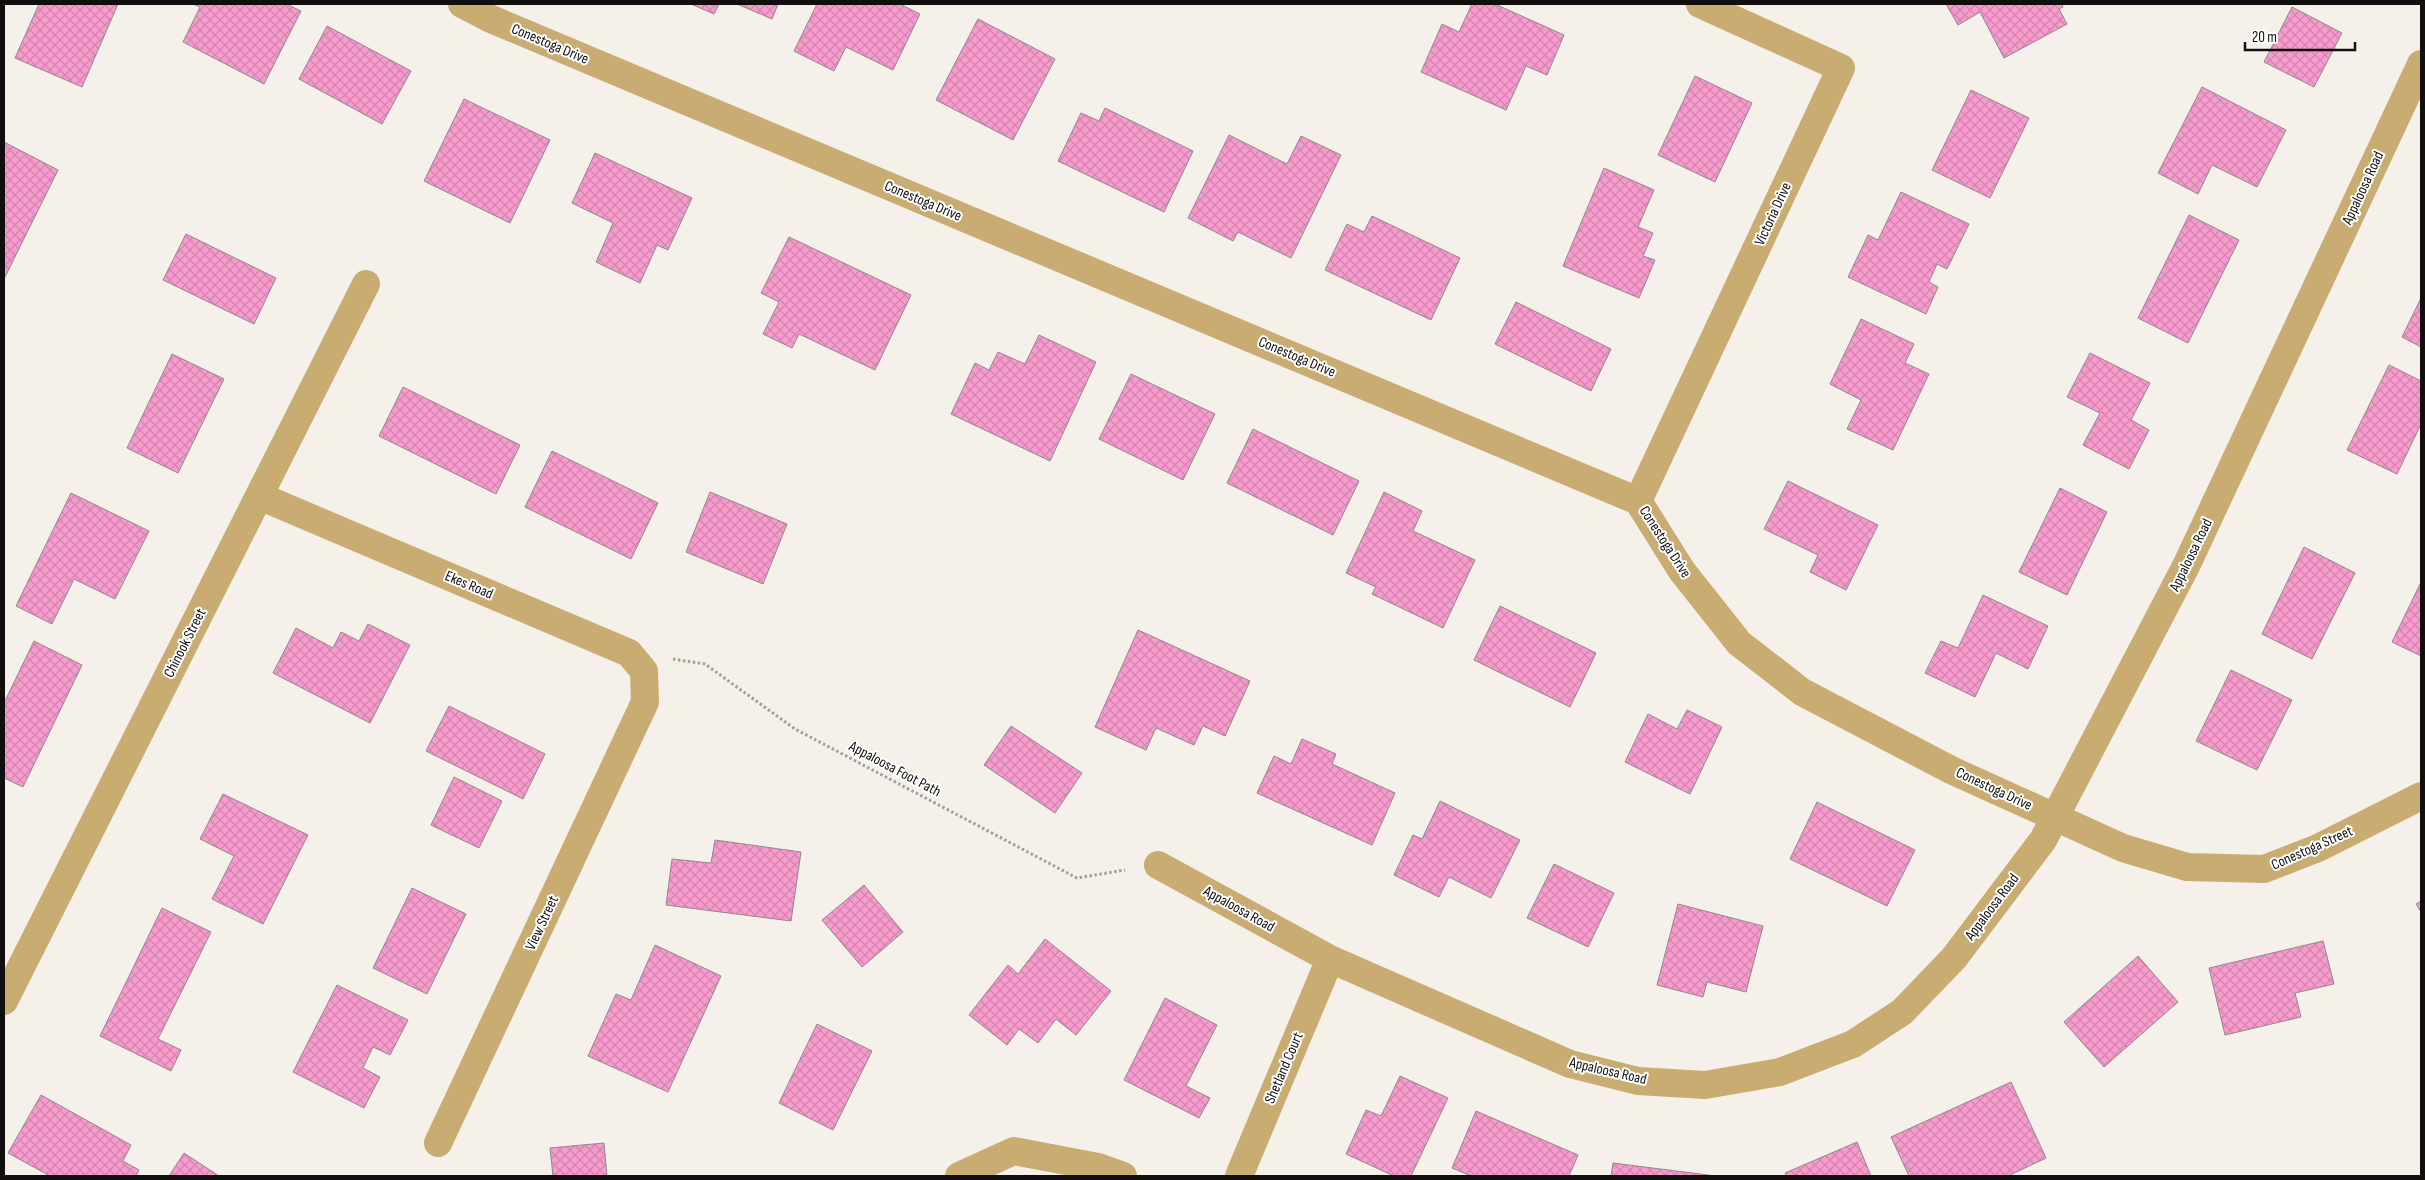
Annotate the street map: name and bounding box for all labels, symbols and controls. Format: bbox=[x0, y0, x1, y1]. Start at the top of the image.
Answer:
street label: Conestoga Drive bbox=[509, 19, 591, 69]
scale bar bbox=[2245, 20, 2355, 52]
text: 20 m bbox=[2252, 28, 2277, 47]
street label: Appaloosa Road bbox=[2337, 148, 2388, 229]
street label: Conestoga Drive bbox=[882, 176, 964, 226]
street label: Victoria Drive bbox=[1750, 179, 1796, 249]
street label: Conestoga Drive bbox=[1256, 332, 1338, 382]
street label: Conestoga Drive bbox=[1635, 502, 1695, 582]
street label: Appaloosa Road bbox=[2165, 516, 2217, 595]
street label: Ekes Road bbox=[442, 566, 496, 604]
street label: Chinook Street bbox=[159, 605, 211, 681]
street label: Appaloosa Foot Path bbox=[845, 736, 944, 801]
street label: Conestoga Drive bbox=[1953, 763, 2035, 815]
street label: Conestoga Street bbox=[2268, 821, 2356, 874]
street label: Appaloosa Road bbox=[1960, 870, 2023, 945]
street label: Appaloosa Road bbox=[1199, 881, 1278, 936]
street label: View Street bbox=[521, 892, 563, 953]
street label: Shetland Court bbox=[1260, 1029, 1308, 1107]
street label: Appaloosa Road bbox=[1567, 1053, 1648, 1089]

